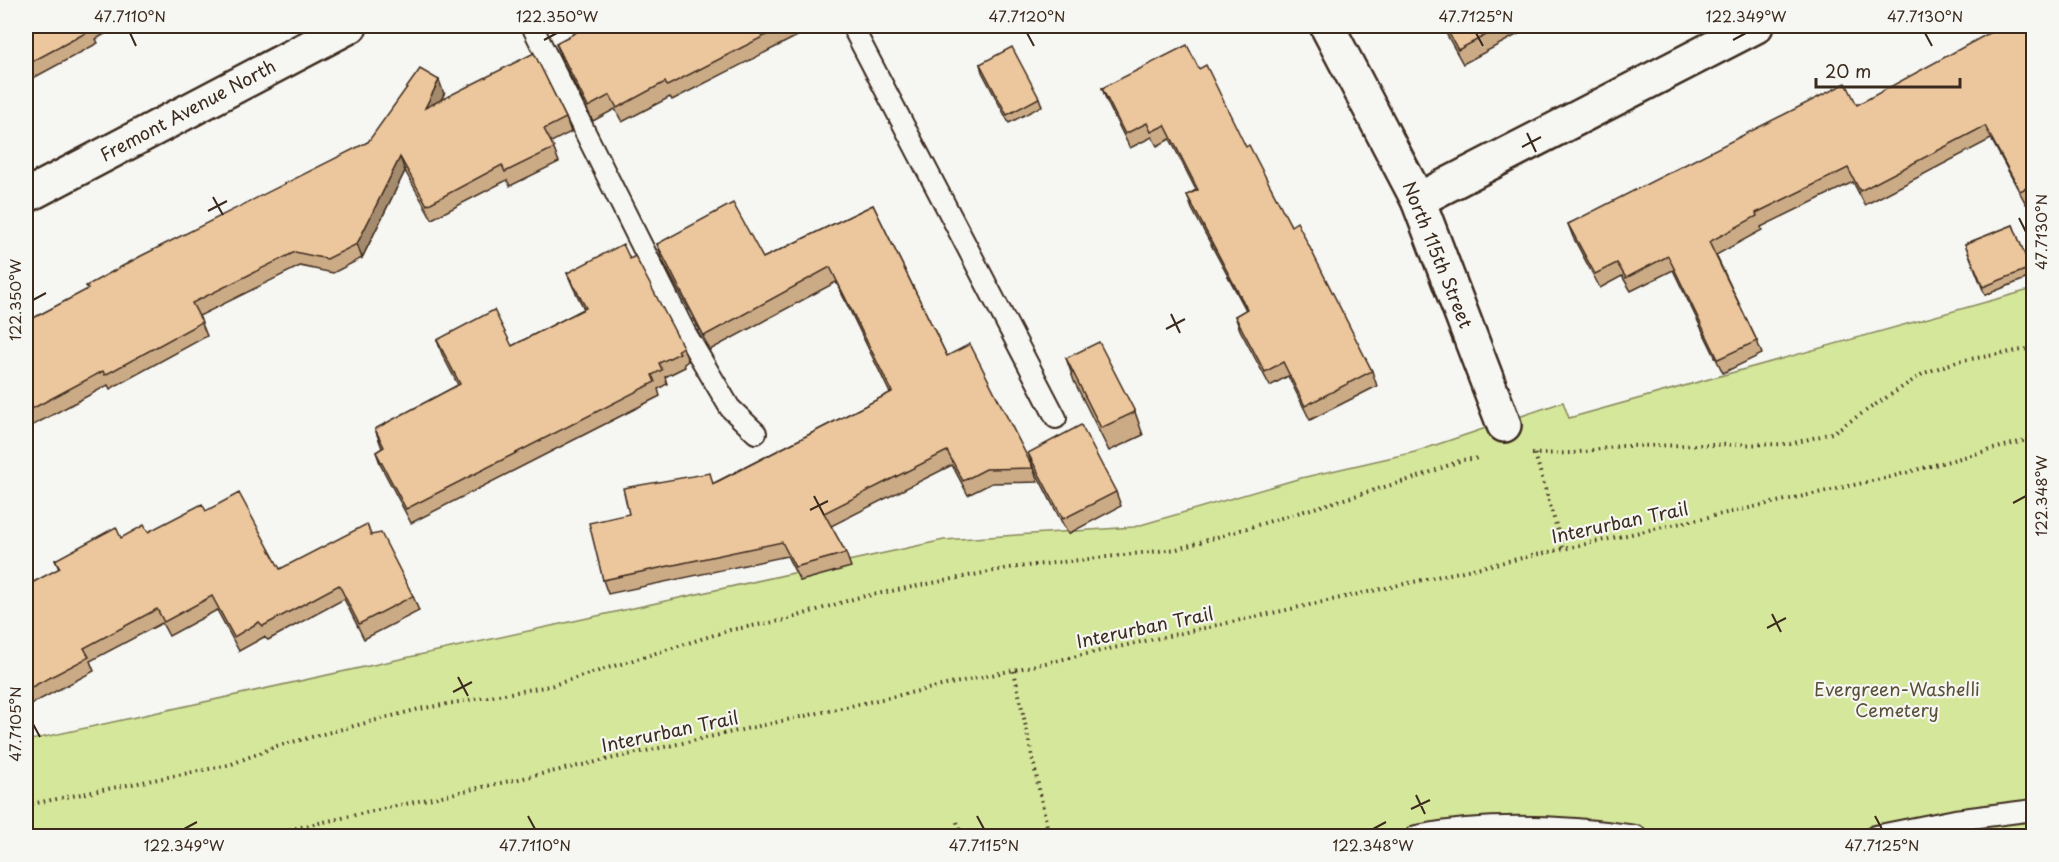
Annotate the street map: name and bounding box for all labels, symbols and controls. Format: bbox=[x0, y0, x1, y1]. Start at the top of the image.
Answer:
text: 47.7110°N bbox=[94, 4, 166, 27]
text: 122.350°W bbox=[516, 4, 599, 27]
text: 47.7120°N bbox=[989, 4, 1065, 27]
text: 47.7125°N bbox=[1438, 4, 1514, 27]
text: 122.349°W bbox=[1706, 4, 1787, 27]
text: 47.7130°N bbox=[1887, 4, 1963, 27]
scale bar bbox=[1816, 51, 1960, 89]
street label: Fremont Avenue North bbox=[95, 52, 280, 168]
text: 20 m bbox=[1825, 57, 1871, 84]
street label: North 115th Street bbox=[1397, 177, 1480, 332]
text: 47.7130°N bbox=[2029, 194, 2052, 270]
text: 122.350°W bbox=[3, 258, 26, 341]
text: 122.348°W bbox=[2029, 455, 2052, 537]
street label: Interurban Trail bbox=[1549, 494, 1691, 549]
street label: Interurban Trail bbox=[1074, 599, 1216, 654]
park label: Evergreen-Washelli Cemetery bbox=[1814, 675, 1980, 723]
text: 47.7105°N bbox=[3, 686, 26, 762]
street label: Interurban Trail bbox=[599, 703, 741, 758]
text: 122.349°W bbox=[144, 833, 225, 856]
text: 47.7110°N bbox=[499, 833, 571, 856]
text: 47.7115°N bbox=[949, 833, 1019, 856]
text: 122.348°W bbox=[1332, 833, 1414, 856]
text: 47.7125°N bbox=[1844, 833, 1920, 856]

